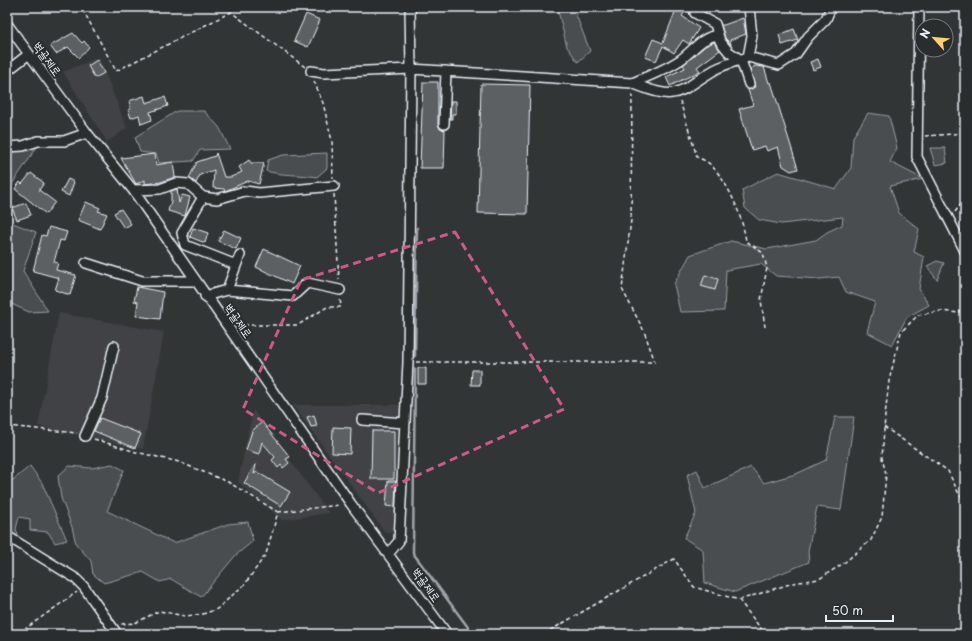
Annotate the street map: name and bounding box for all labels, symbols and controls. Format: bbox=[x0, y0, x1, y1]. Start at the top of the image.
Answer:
north arrow bbox=[914, 18, 954, 58]
text: N bbox=[915, 25, 934, 41]
street label: 벽골제로 bbox=[29, 37, 66, 79]
street label: 벽골제로 bbox=[220, 299, 257, 341]
street label: 벽골제로 bbox=[408, 563, 445, 605]
scale bar bbox=[826, 597, 893, 623]
text: 50 m bbox=[832, 601, 863, 619]

